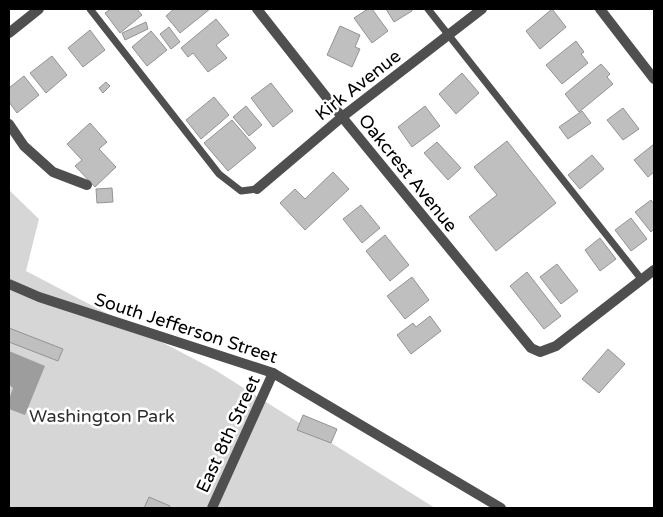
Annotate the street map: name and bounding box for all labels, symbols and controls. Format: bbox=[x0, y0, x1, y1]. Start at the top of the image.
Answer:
street label: Kirk Avenue bbox=[311, 45, 405, 125]
street label: Oakcrest Avenue bbox=[354, 110, 462, 236]
street label: South Jefferson Street bbox=[92, 288, 280, 368]
street label: East 8th Street bbox=[191, 372, 265, 496]
park label: Washington Park bbox=[29, 405, 175, 427]

